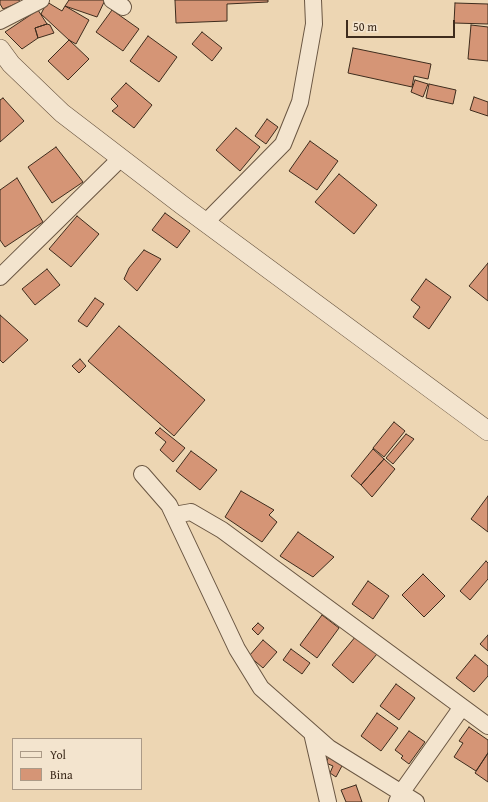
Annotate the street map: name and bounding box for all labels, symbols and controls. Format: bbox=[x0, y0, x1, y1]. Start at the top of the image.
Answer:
scale bar bbox=[348, 12, 457, 38]
text: 50 m bbox=[353, 18, 377, 35]
legend bbox=[12, 738, 142, 790]
text: Yol bbox=[50, 746, 66, 763]
text: Bina bbox=[50, 766, 73, 783]

